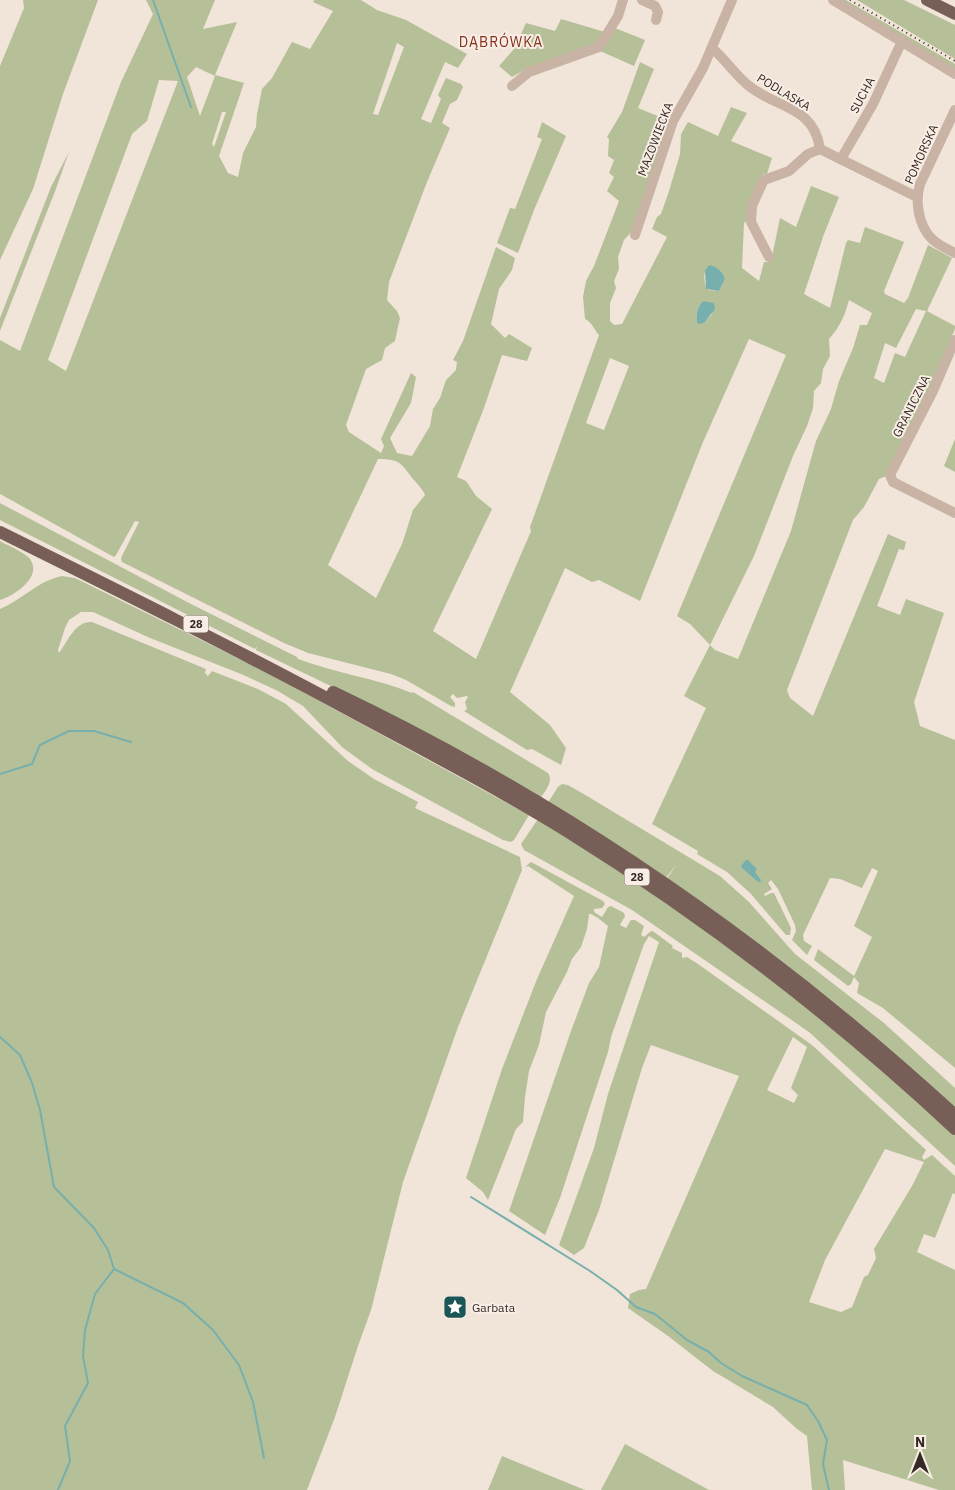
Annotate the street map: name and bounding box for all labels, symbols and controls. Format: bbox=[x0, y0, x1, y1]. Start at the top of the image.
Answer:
district label: DĄBRÓWKA bbox=[459, 32, 543, 51]
street label: PODLASKA bbox=[754, 70, 814, 114]
street label: SUCHA bbox=[846, 74, 878, 116]
street label: MAZOWIECKA bbox=[634, 100, 676, 178]
street label: POMORSKA bbox=[901, 121, 941, 186]
street label: GRANICZNA bbox=[889, 372, 933, 440]
road number: 28 bbox=[184, 616, 208, 632]
road number: 28 bbox=[624, 869, 650, 886]
place icon: Garbata bbox=[442, 1294, 468, 1320]
place label: Garbata bbox=[472, 1300, 516, 1315]
north arrow bbox=[895, 1430, 945, 1480]
text: N bbox=[915, 1433, 925, 1451]

